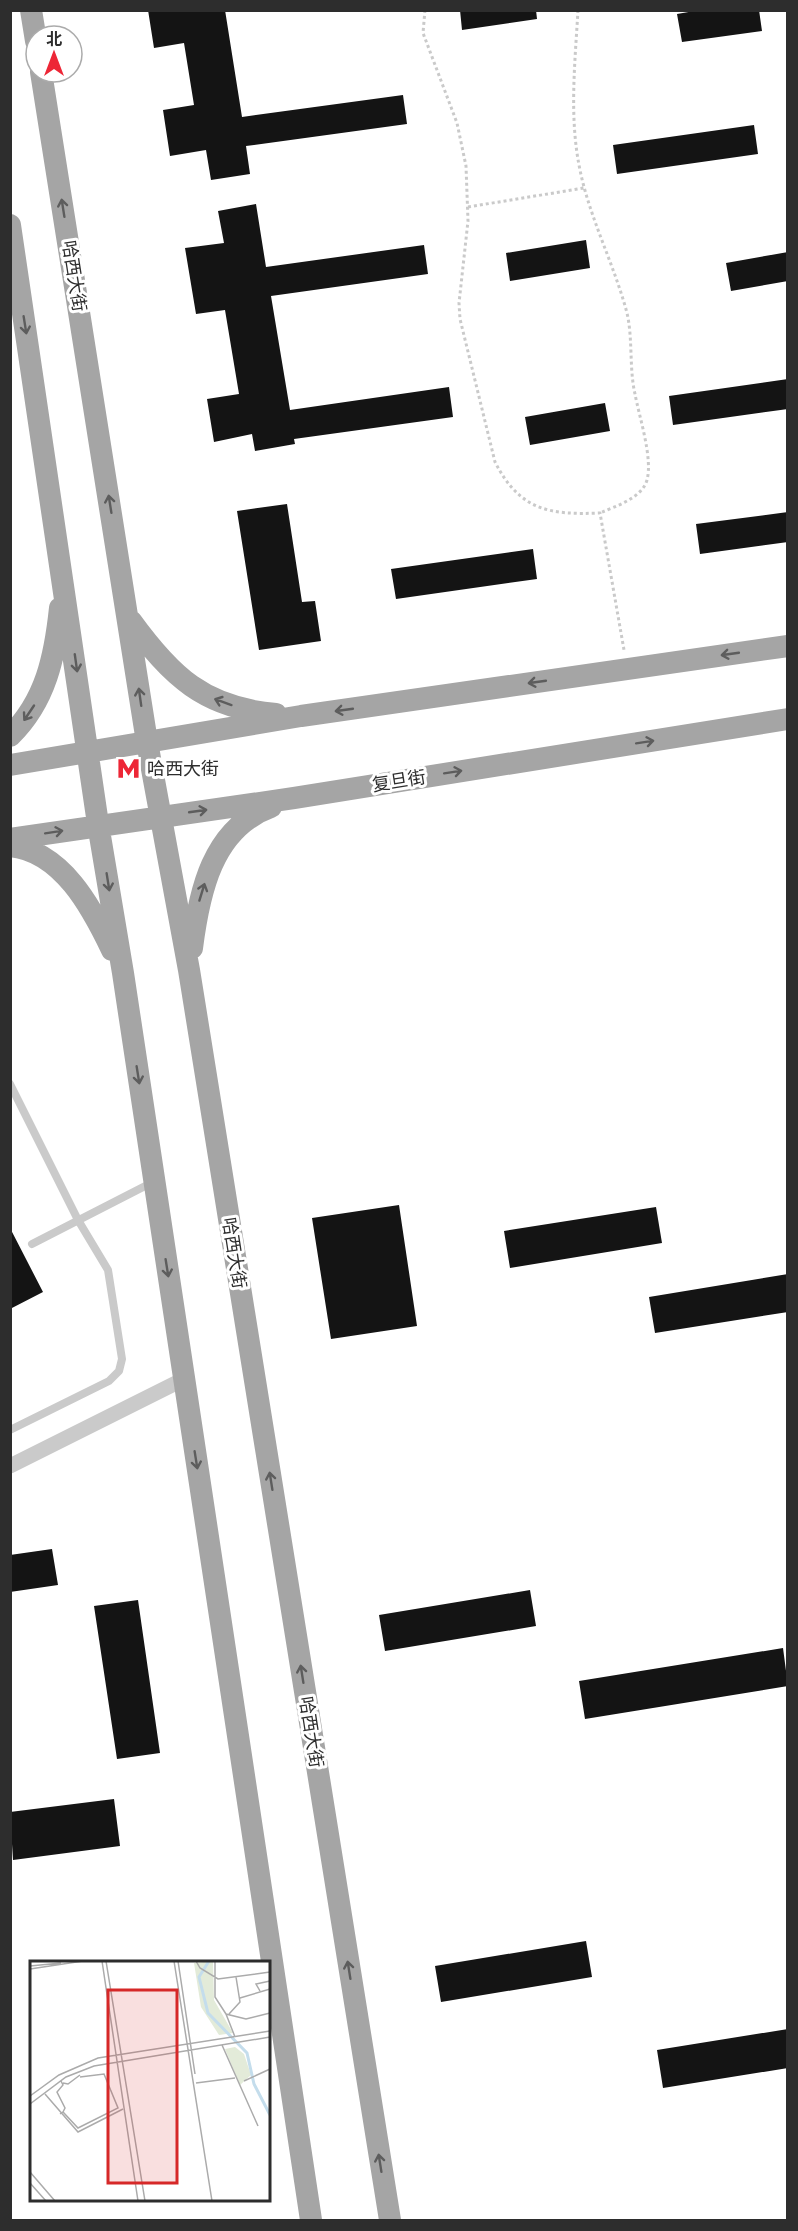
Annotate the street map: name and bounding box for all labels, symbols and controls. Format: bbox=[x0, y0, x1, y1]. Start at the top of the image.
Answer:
north arrow bbox=[24, 24, 84, 84]
text: 北 bbox=[46, 30, 62, 49]
one-way arrow bbox=[57, 199, 68, 219]
street label: 哈西大街 bbox=[58, 239, 90, 313]
one-way arrow bbox=[20, 314, 31, 334]
one-way arrow bbox=[104, 495, 115, 515]
one-way arrow bbox=[720, 649, 740, 660]
one-way arrow bbox=[71, 652, 82, 672]
one-way arrow bbox=[527, 676, 547, 687]
one-way arrow bbox=[134, 688, 145, 707]
one-way arrow bbox=[215, 696, 233, 707]
one-way arrow bbox=[23, 704, 35, 720]
one-way arrow bbox=[334, 704, 354, 715]
one-way arrow bbox=[635, 736, 655, 747]
metro station icon: 哈西大街 bbox=[116, 756, 142, 782]
place label: 哈西大街 bbox=[147, 758, 219, 779]
street label: 复旦街 bbox=[371, 766, 427, 795]
one-way arrow bbox=[442, 767, 462, 778]
one-way arrow bbox=[187, 806, 207, 817]
one-way arrow bbox=[44, 826, 64, 837]
one-way arrow bbox=[102, 872, 113, 891]
one-way arrow bbox=[197, 883, 208, 902]
one-way arrow bbox=[133, 1064, 144, 1084]
street label: 哈西大街 bbox=[218, 1216, 250, 1290]
one-way arrow bbox=[162, 1257, 173, 1277]
one-way arrow bbox=[191, 1450, 202, 1470]
one-way arrow bbox=[265, 1472, 276, 1492]
one-way arrow bbox=[296, 1665, 307, 1684]
street label: 哈西大街 bbox=[295, 1695, 327, 1769]
inset map bbox=[30, 1961, 270, 2201]
one-way arrow bbox=[344, 1961, 355, 1981]
one-way arrow bbox=[375, 2153, 386, 2173]

